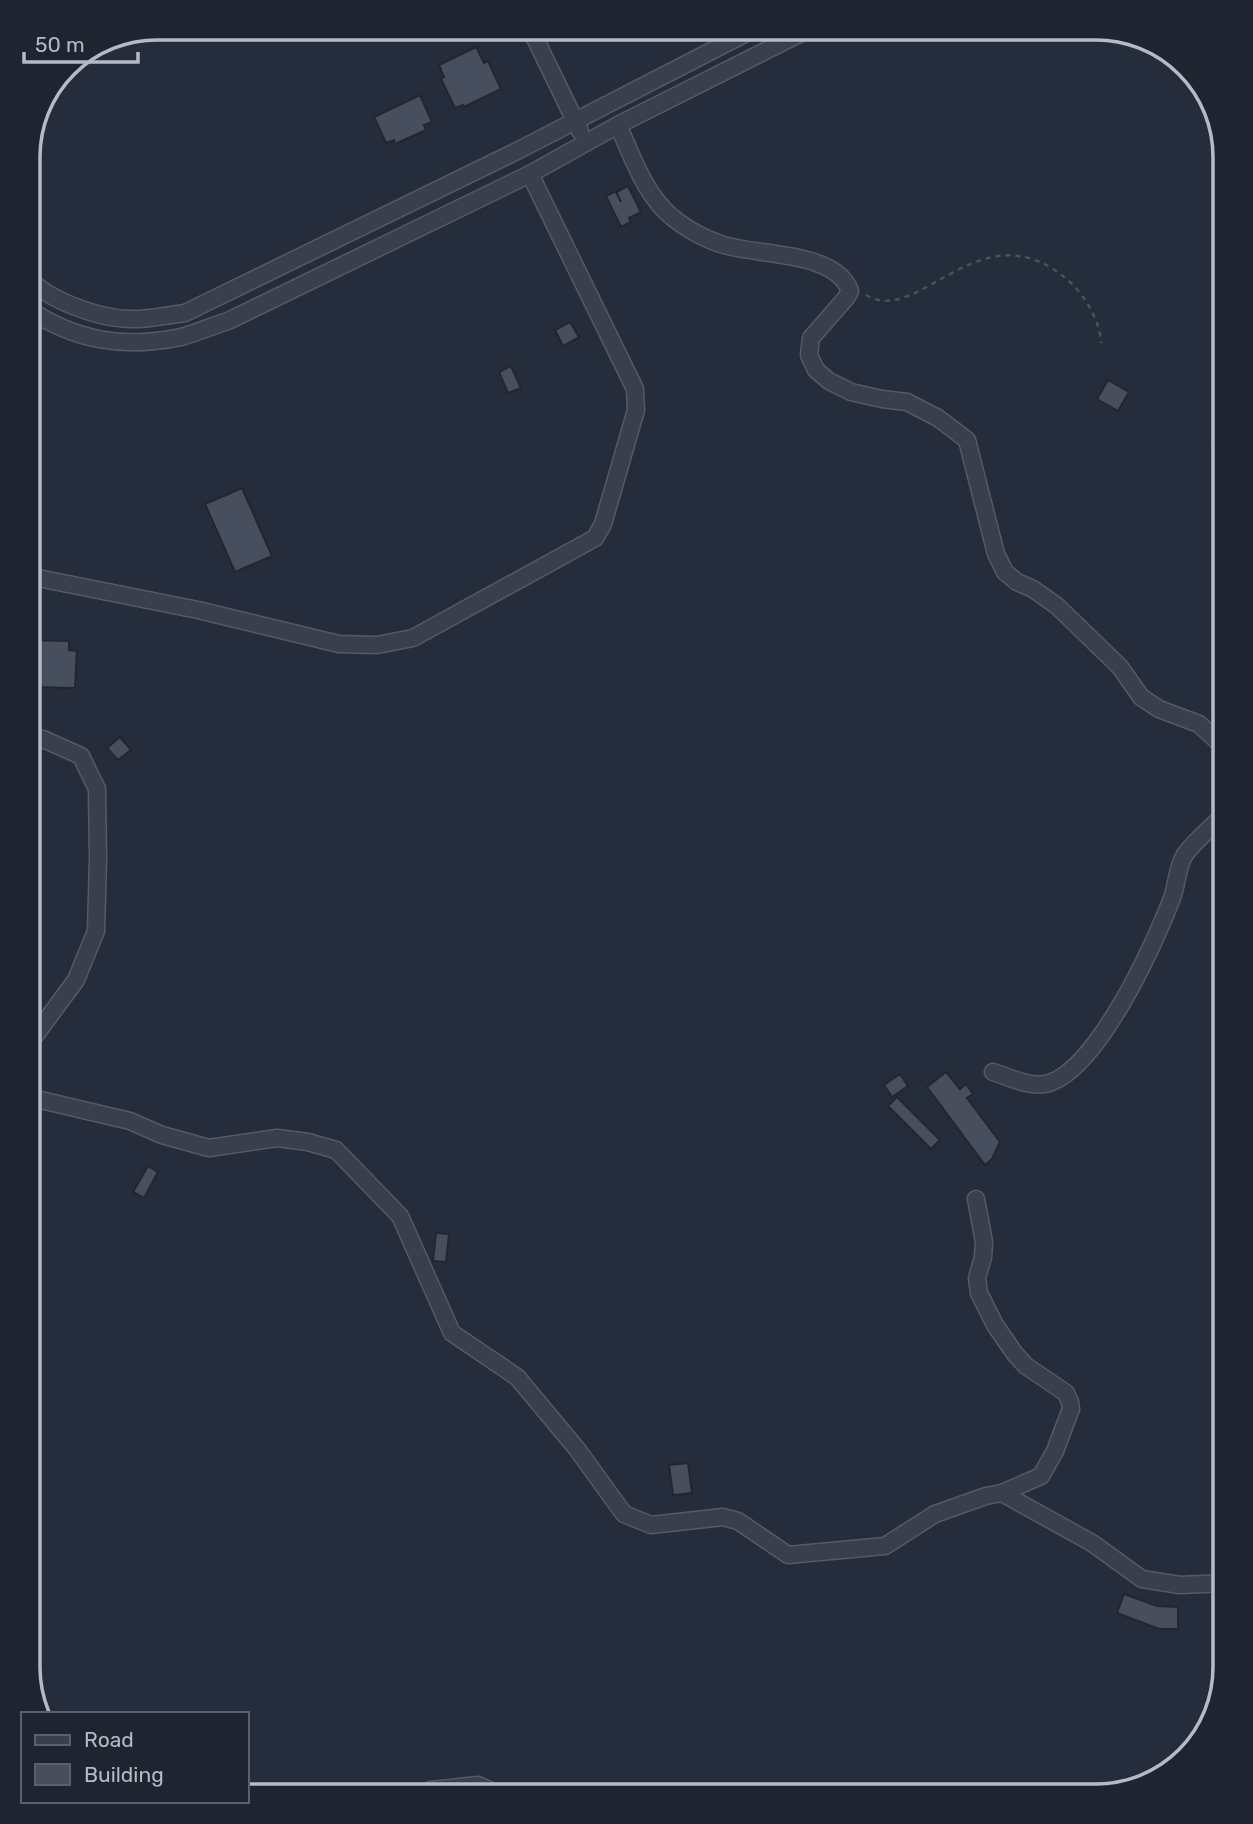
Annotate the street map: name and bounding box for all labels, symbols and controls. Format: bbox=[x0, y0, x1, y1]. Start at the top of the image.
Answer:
scale bar bbox=[24, 21, 138, 65]
text: 50 m bbox=[35, 32, 85, 57]
legend bbox=[21, 1712, 248, 1803]
text: Road bbox=[84, 1727, 134, 1752]
text: Building bbox=[84, 1762, 164, 1787]

